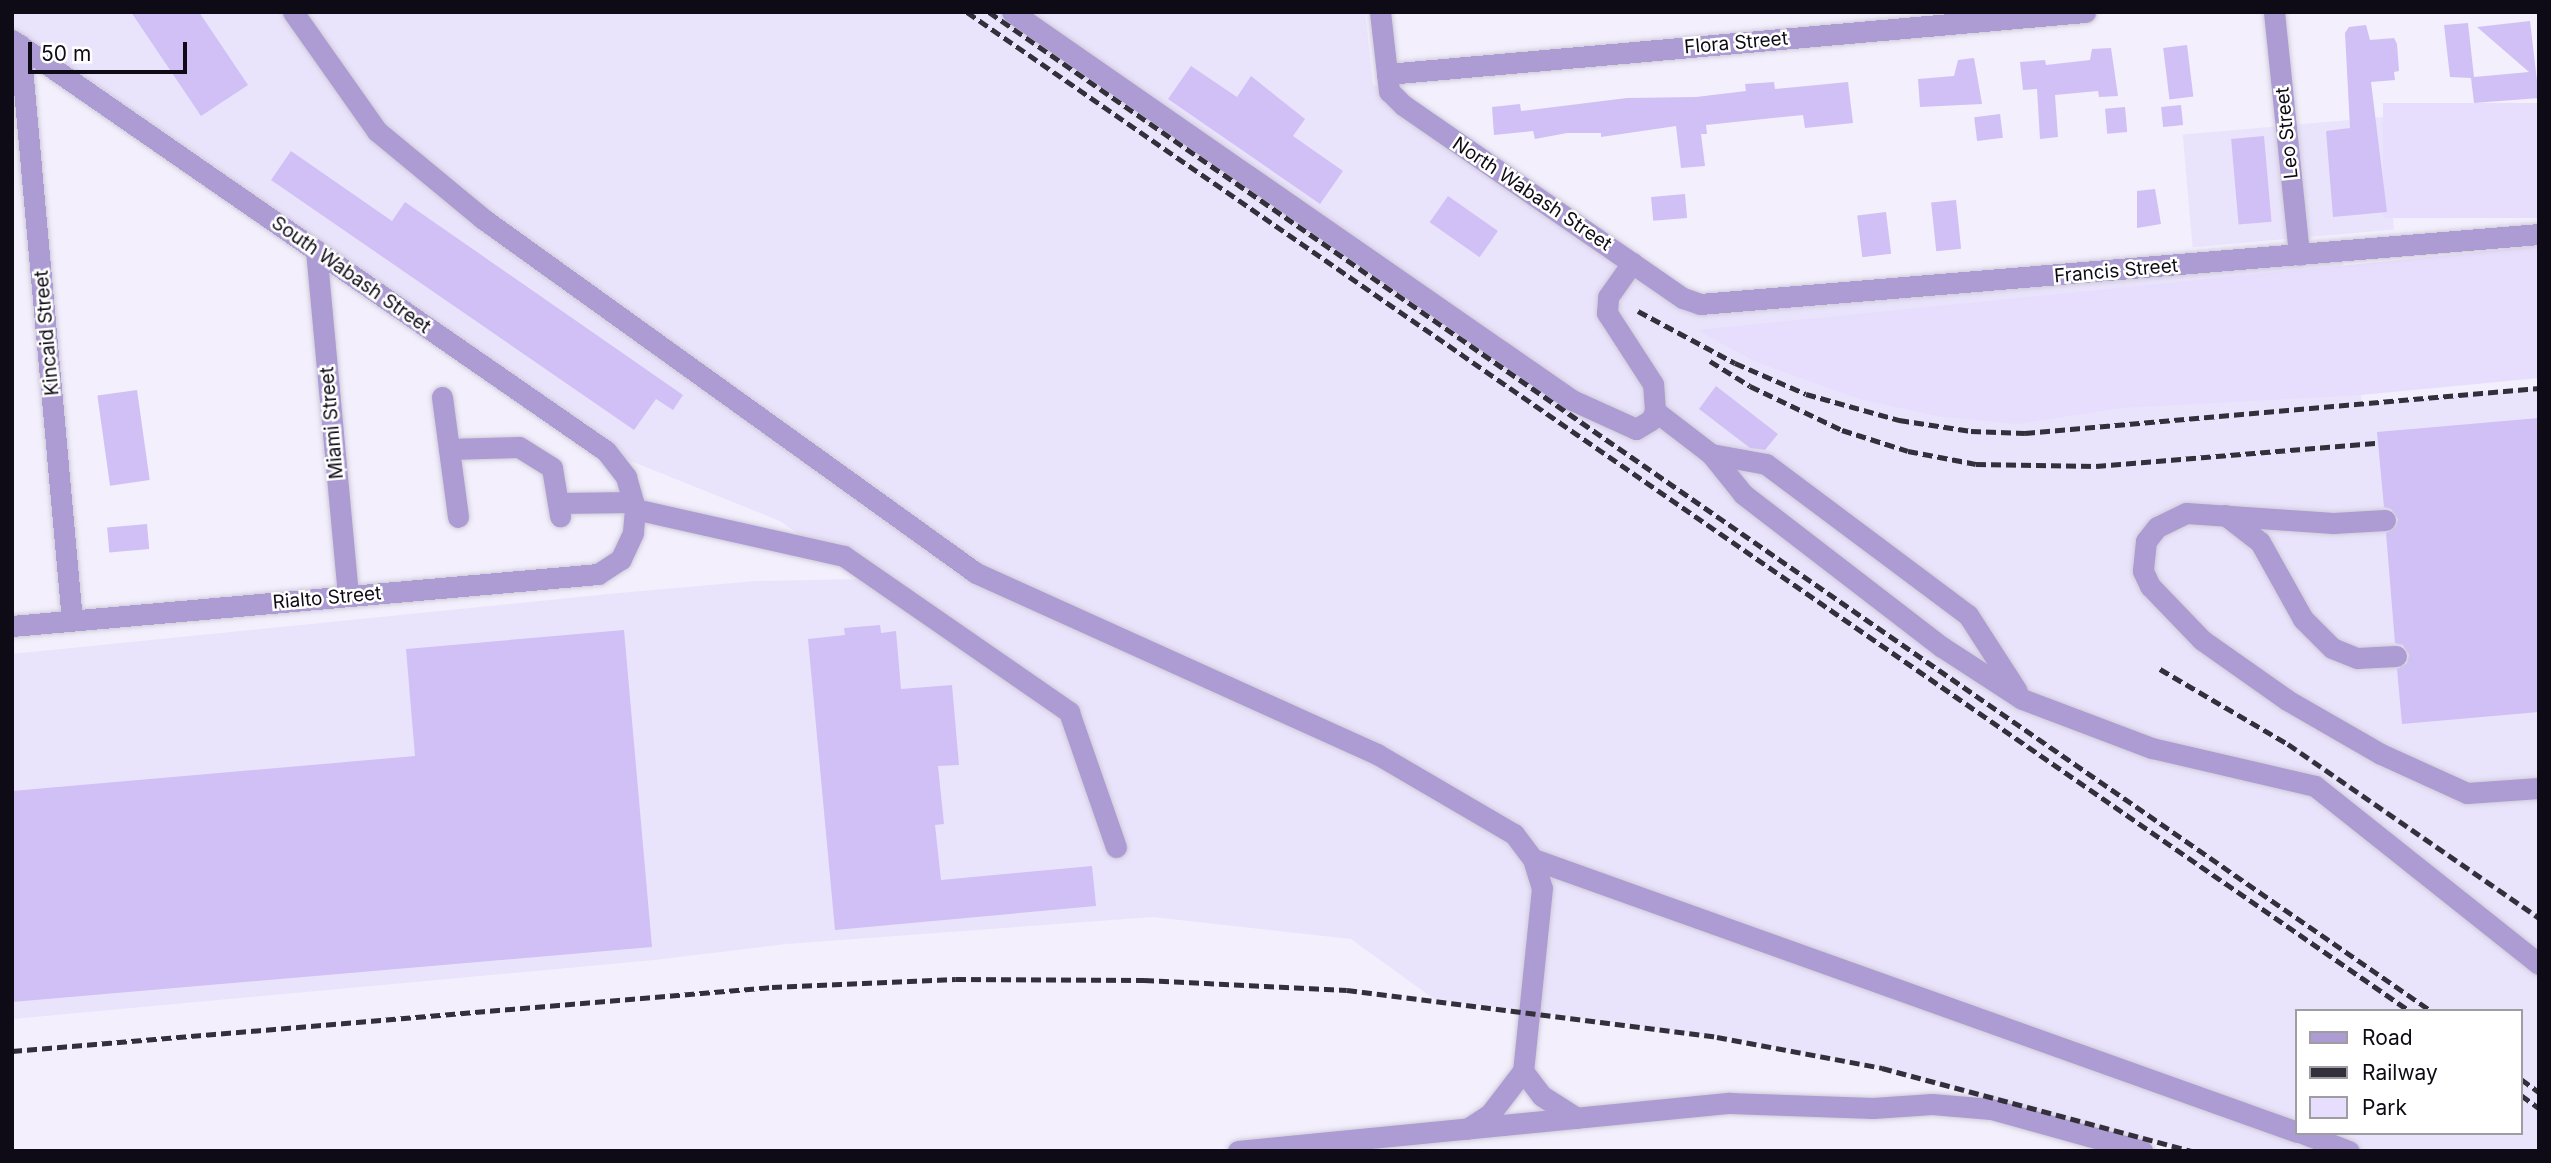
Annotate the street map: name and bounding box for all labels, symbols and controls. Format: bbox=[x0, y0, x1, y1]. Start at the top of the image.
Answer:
street label: Flora Street bbox=[1683, 27, 1789, 59]
scale bar bbox=[32, 28, 191, 72]
text: 50 m bbox=[41, 41, 91, 66]
street label: Leo Street bbox=[2271, 86, 2303, 180]
street label: North Wabash Street bbox=[1448, 132, 1616, 256]
street label: South Wabash Street bbox=[267, 212, 435, 338]
street label: Francis Street bbox=[2053, 254, 2179, 288]
street label: Kincaid Street bbox=[30, 269, 64, 397]
street label: Miami Street bbox=[316, 366, 348, 480]
street label: Rialto Street bbox=[272, 582, 382, 614]
legend bbox=[2296, 1009, 2523, 1135]
text: Road bbox=[2362, 1025, 2413, 1050]
text: Railway bbox=[2362, 1060, 2438, 1085]
text: Park bbox=[2362, 1095, 2407, 1120]

